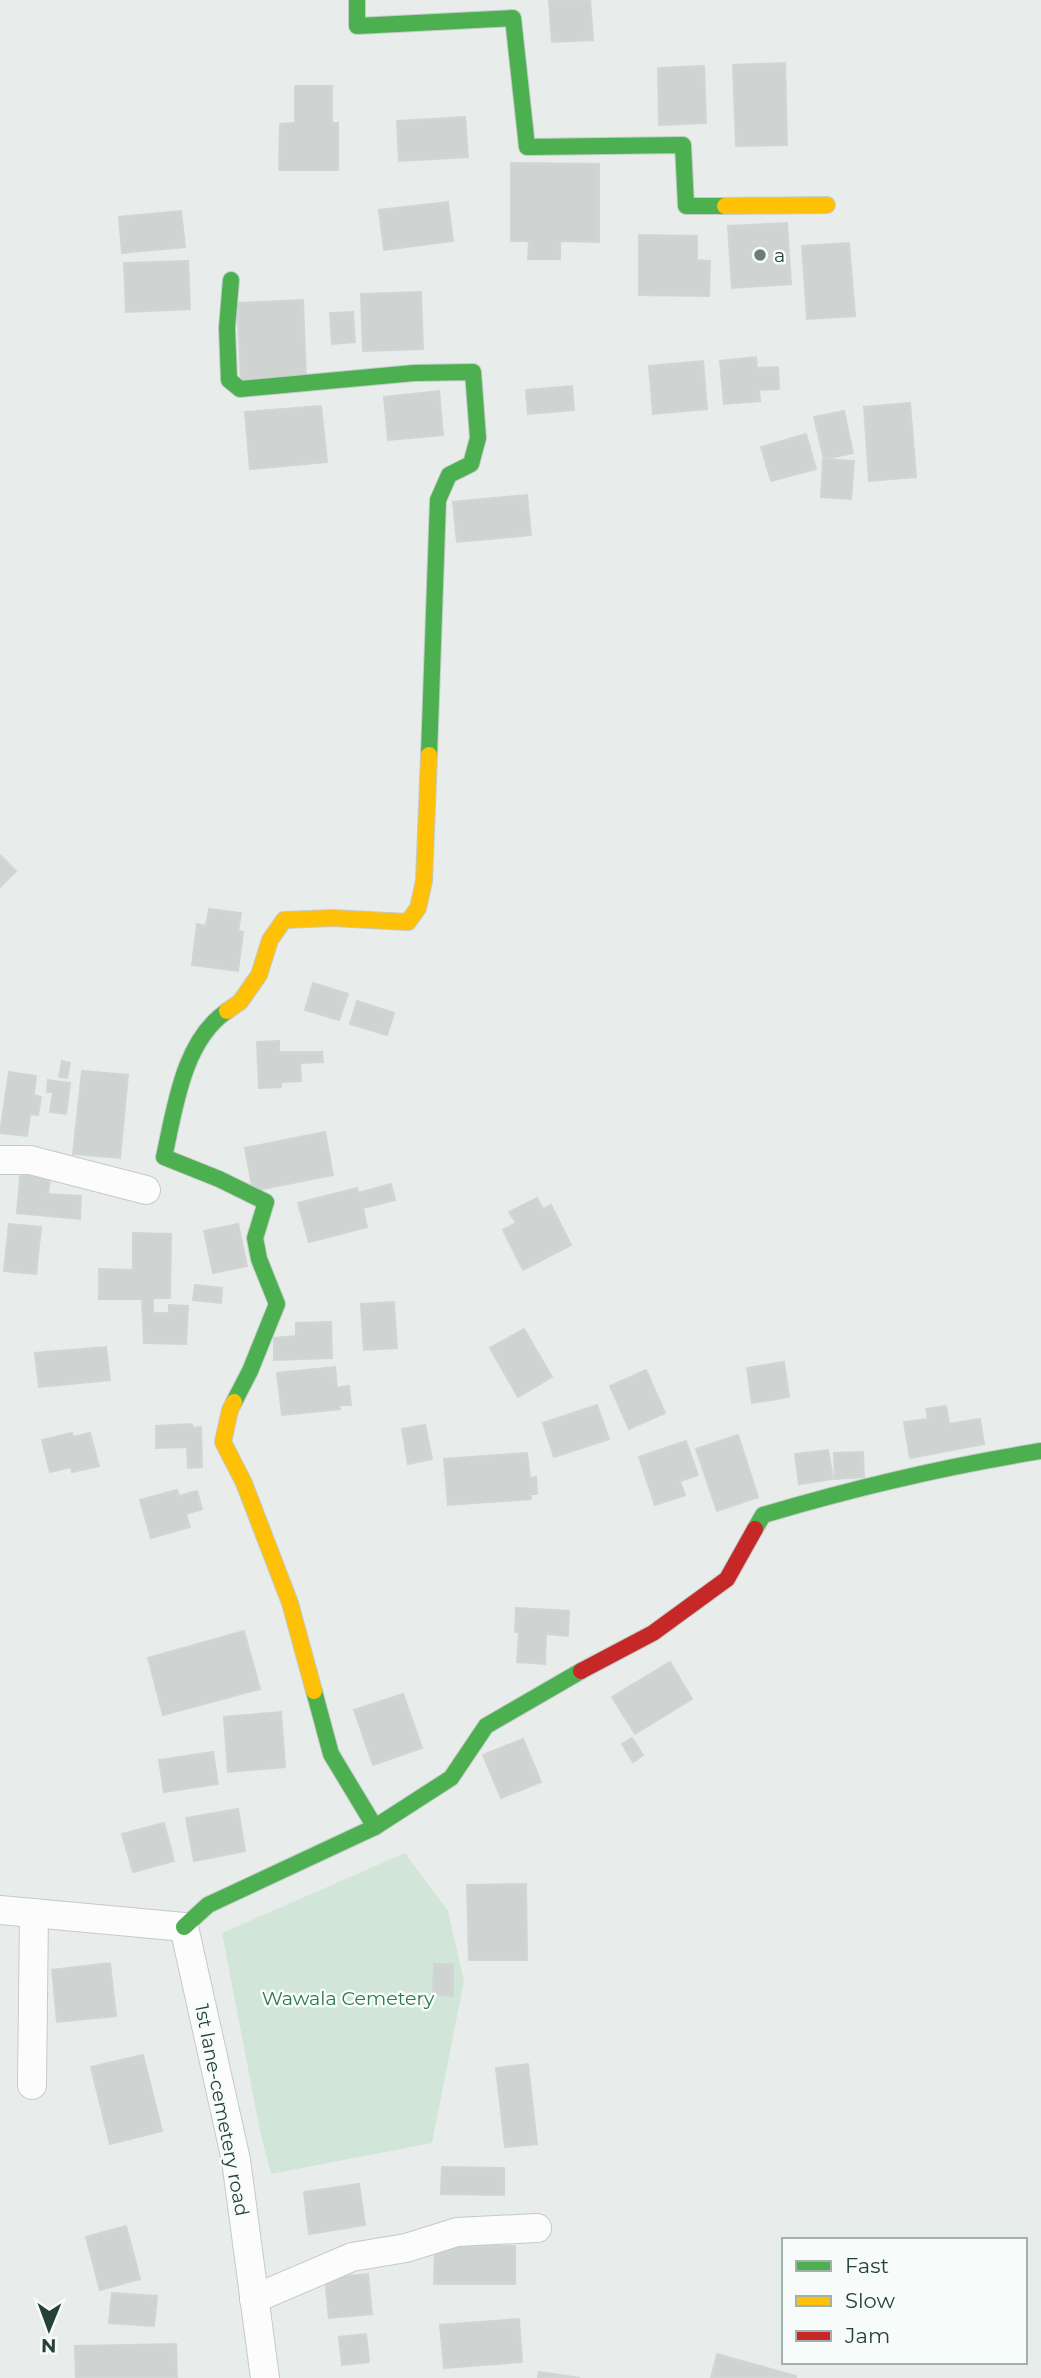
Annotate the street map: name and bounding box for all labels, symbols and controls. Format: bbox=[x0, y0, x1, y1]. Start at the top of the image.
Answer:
place label: a bbox=[774, 244, 785, 267]
marker: a bbox=[752, 247, 768, 263]
park label: Wawala Cemetery bbox=[262, 1987, 435, 2010]
street label: 1st lane-cemetery road bbox=[190, 2002, 254, 2218]
legend bbox=[782, 2238, 1027, 2364]
text: Fast bbox=[845, 2253, 889, 2278]
text: Slow bbox=[845, 2288, 895, 2313]
north arrow bbox=[14, 2294, 84, 2364]
text: Jam bbox=[844, 2323, 890, 2348]
text: N bbox=[41, 2334, 57, 2357]

